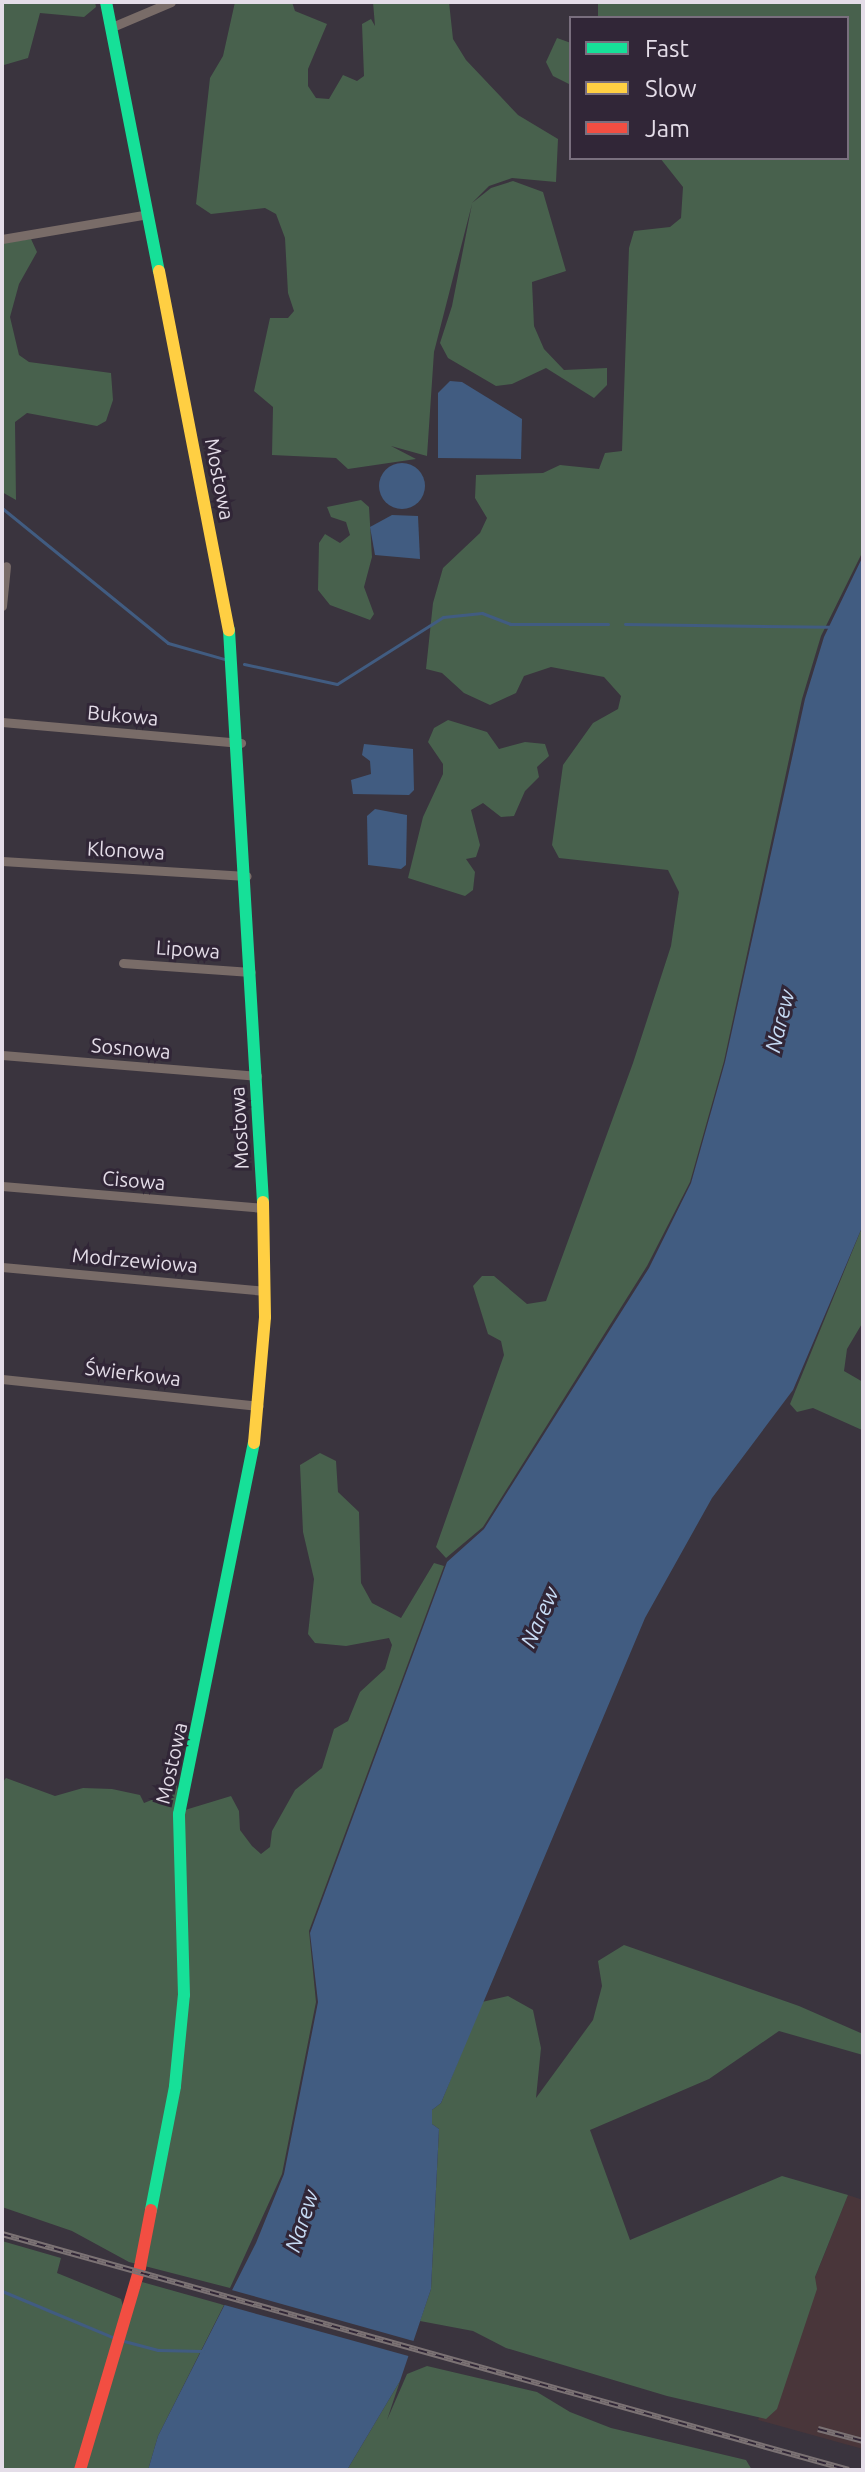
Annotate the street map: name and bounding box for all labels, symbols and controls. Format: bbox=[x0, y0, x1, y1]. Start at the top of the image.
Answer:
legend bbox=[569, 16, 849, 160]
text: Fast bbox=[645, 35, 689, 62]
text: Slow bbox=[645, 75, 697, 102]
text: Jam bbox=[645, 115, 690, 142]
street label: Mostowa bbox=[200, 436, 240, 522]
street label: Bukowa bbox=[86, 700, 160, 730]
street label: Klonowa bbox=[86, 836, 166, 864]
street label: Lipowa bbox=[155, 935, 221, 963]
water label: Narew bbox=[758, 987, 800, 1055]
street label: Sosnowa bbox=[90, 1033, 172, 1063]
street label: Mostowa bbox=[225, 1086, 253, 1170]
street label: Cisowa bbox=[101, 1165, 167, 1195]
street label: Modrzewiowa bbox=[71, 1243, 199, 1277]
street label: Świerkowa bbox=[84, 1355, 182, 1391]
water label: Narew bbox=[514, 1583, 564, 1651]
street label: Mostowa bbox=[150, 1720, 192, 1806]
water label: Narew bbox=[279, 2187, 323, 2255]

